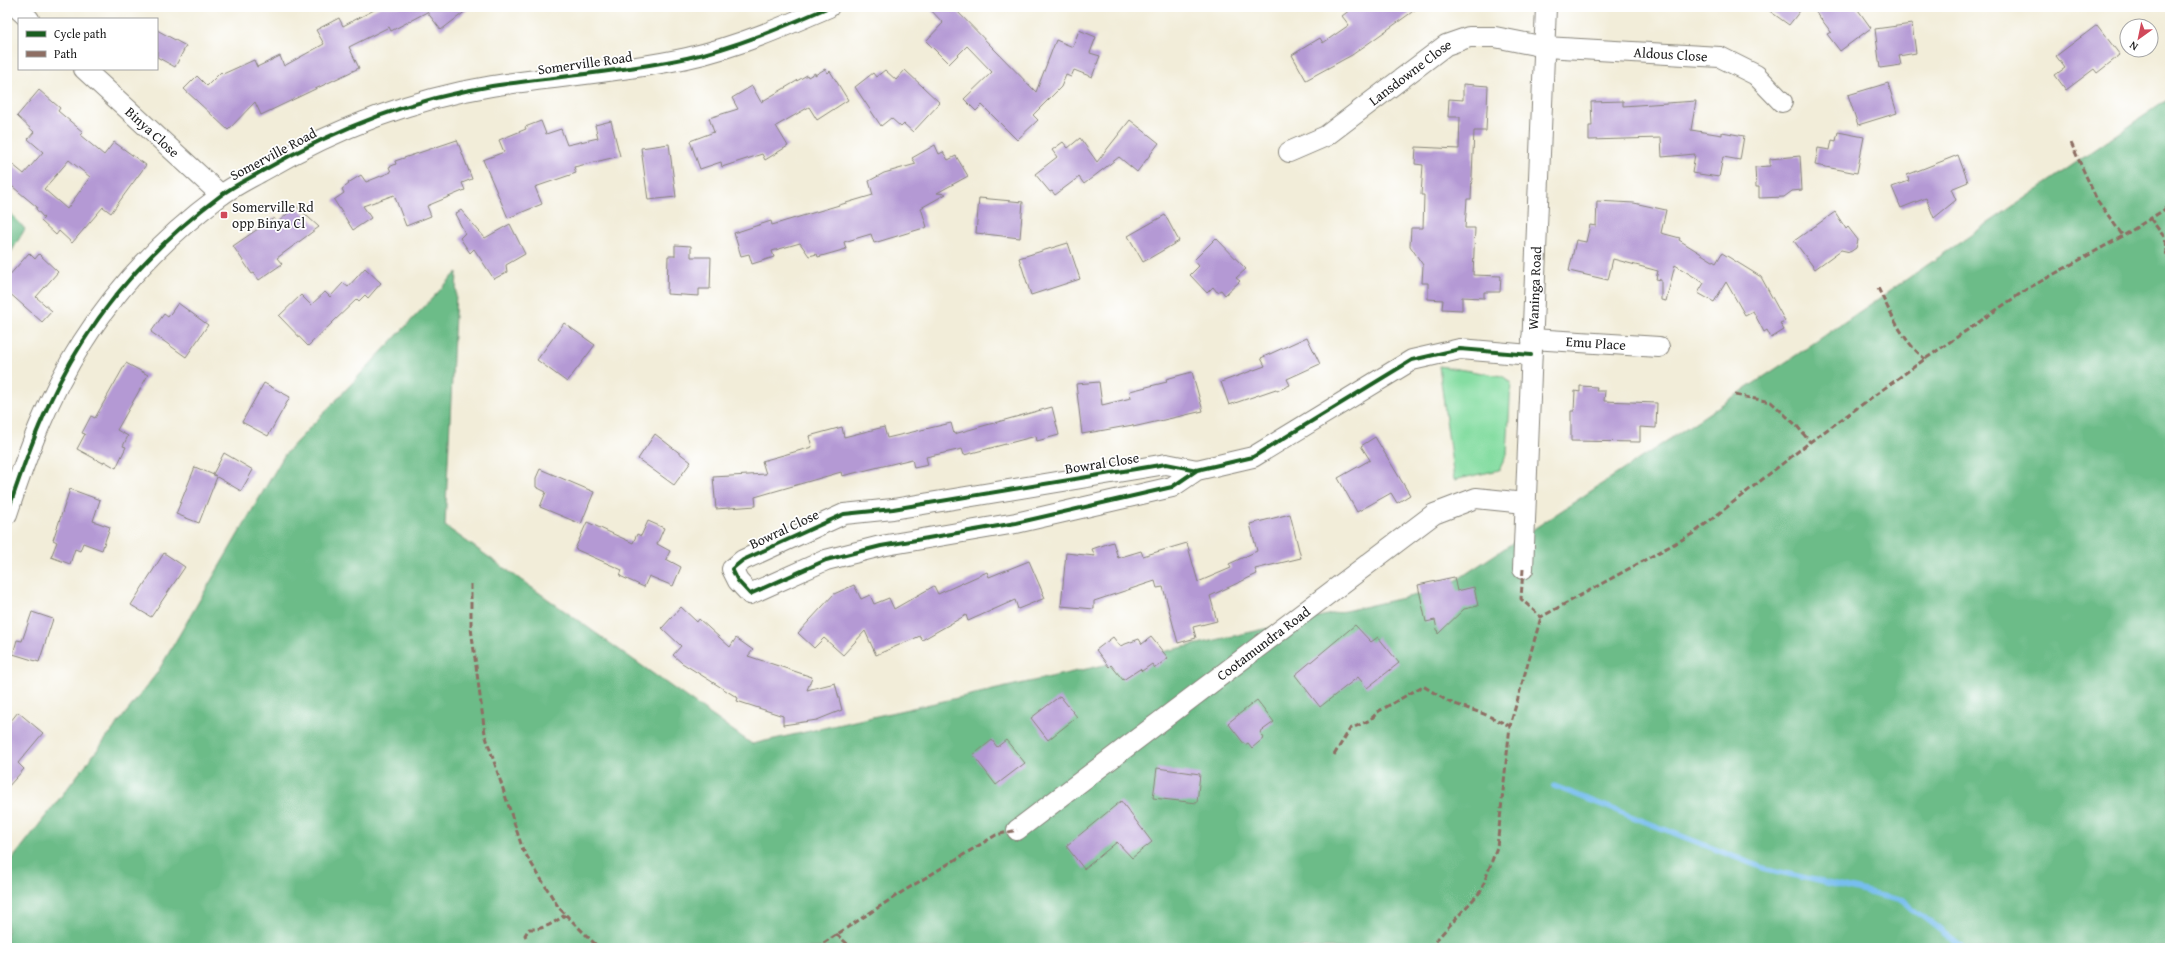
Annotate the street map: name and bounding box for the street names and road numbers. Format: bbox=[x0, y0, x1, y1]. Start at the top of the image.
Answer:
street label: Lansdowne Close bbox=[1364, 34, 1454, 110]
street label: Aldous Close bbox=[1633, 42, 1709, 66]
street label: Somerville Road bbox=[536, 46, 634, 80]
street label: Binya Close bbox=[121, 102, 184, 162]
street label: Somerville Road bbox=[226, 123, 320, 185]
street label: Waninga Road bbox=[1523, 246, 1546, 330]
street label: Emu Place bbox=[1565, 331, 1627, 355]
street label: Bowral Close bbox=[1063, 447, 1141, 479]
street label: Bowral Close bbox=[746, 504, 823, 554]
street label: Cootamundra Road bbox=[1212, 601, 1315, 685]

